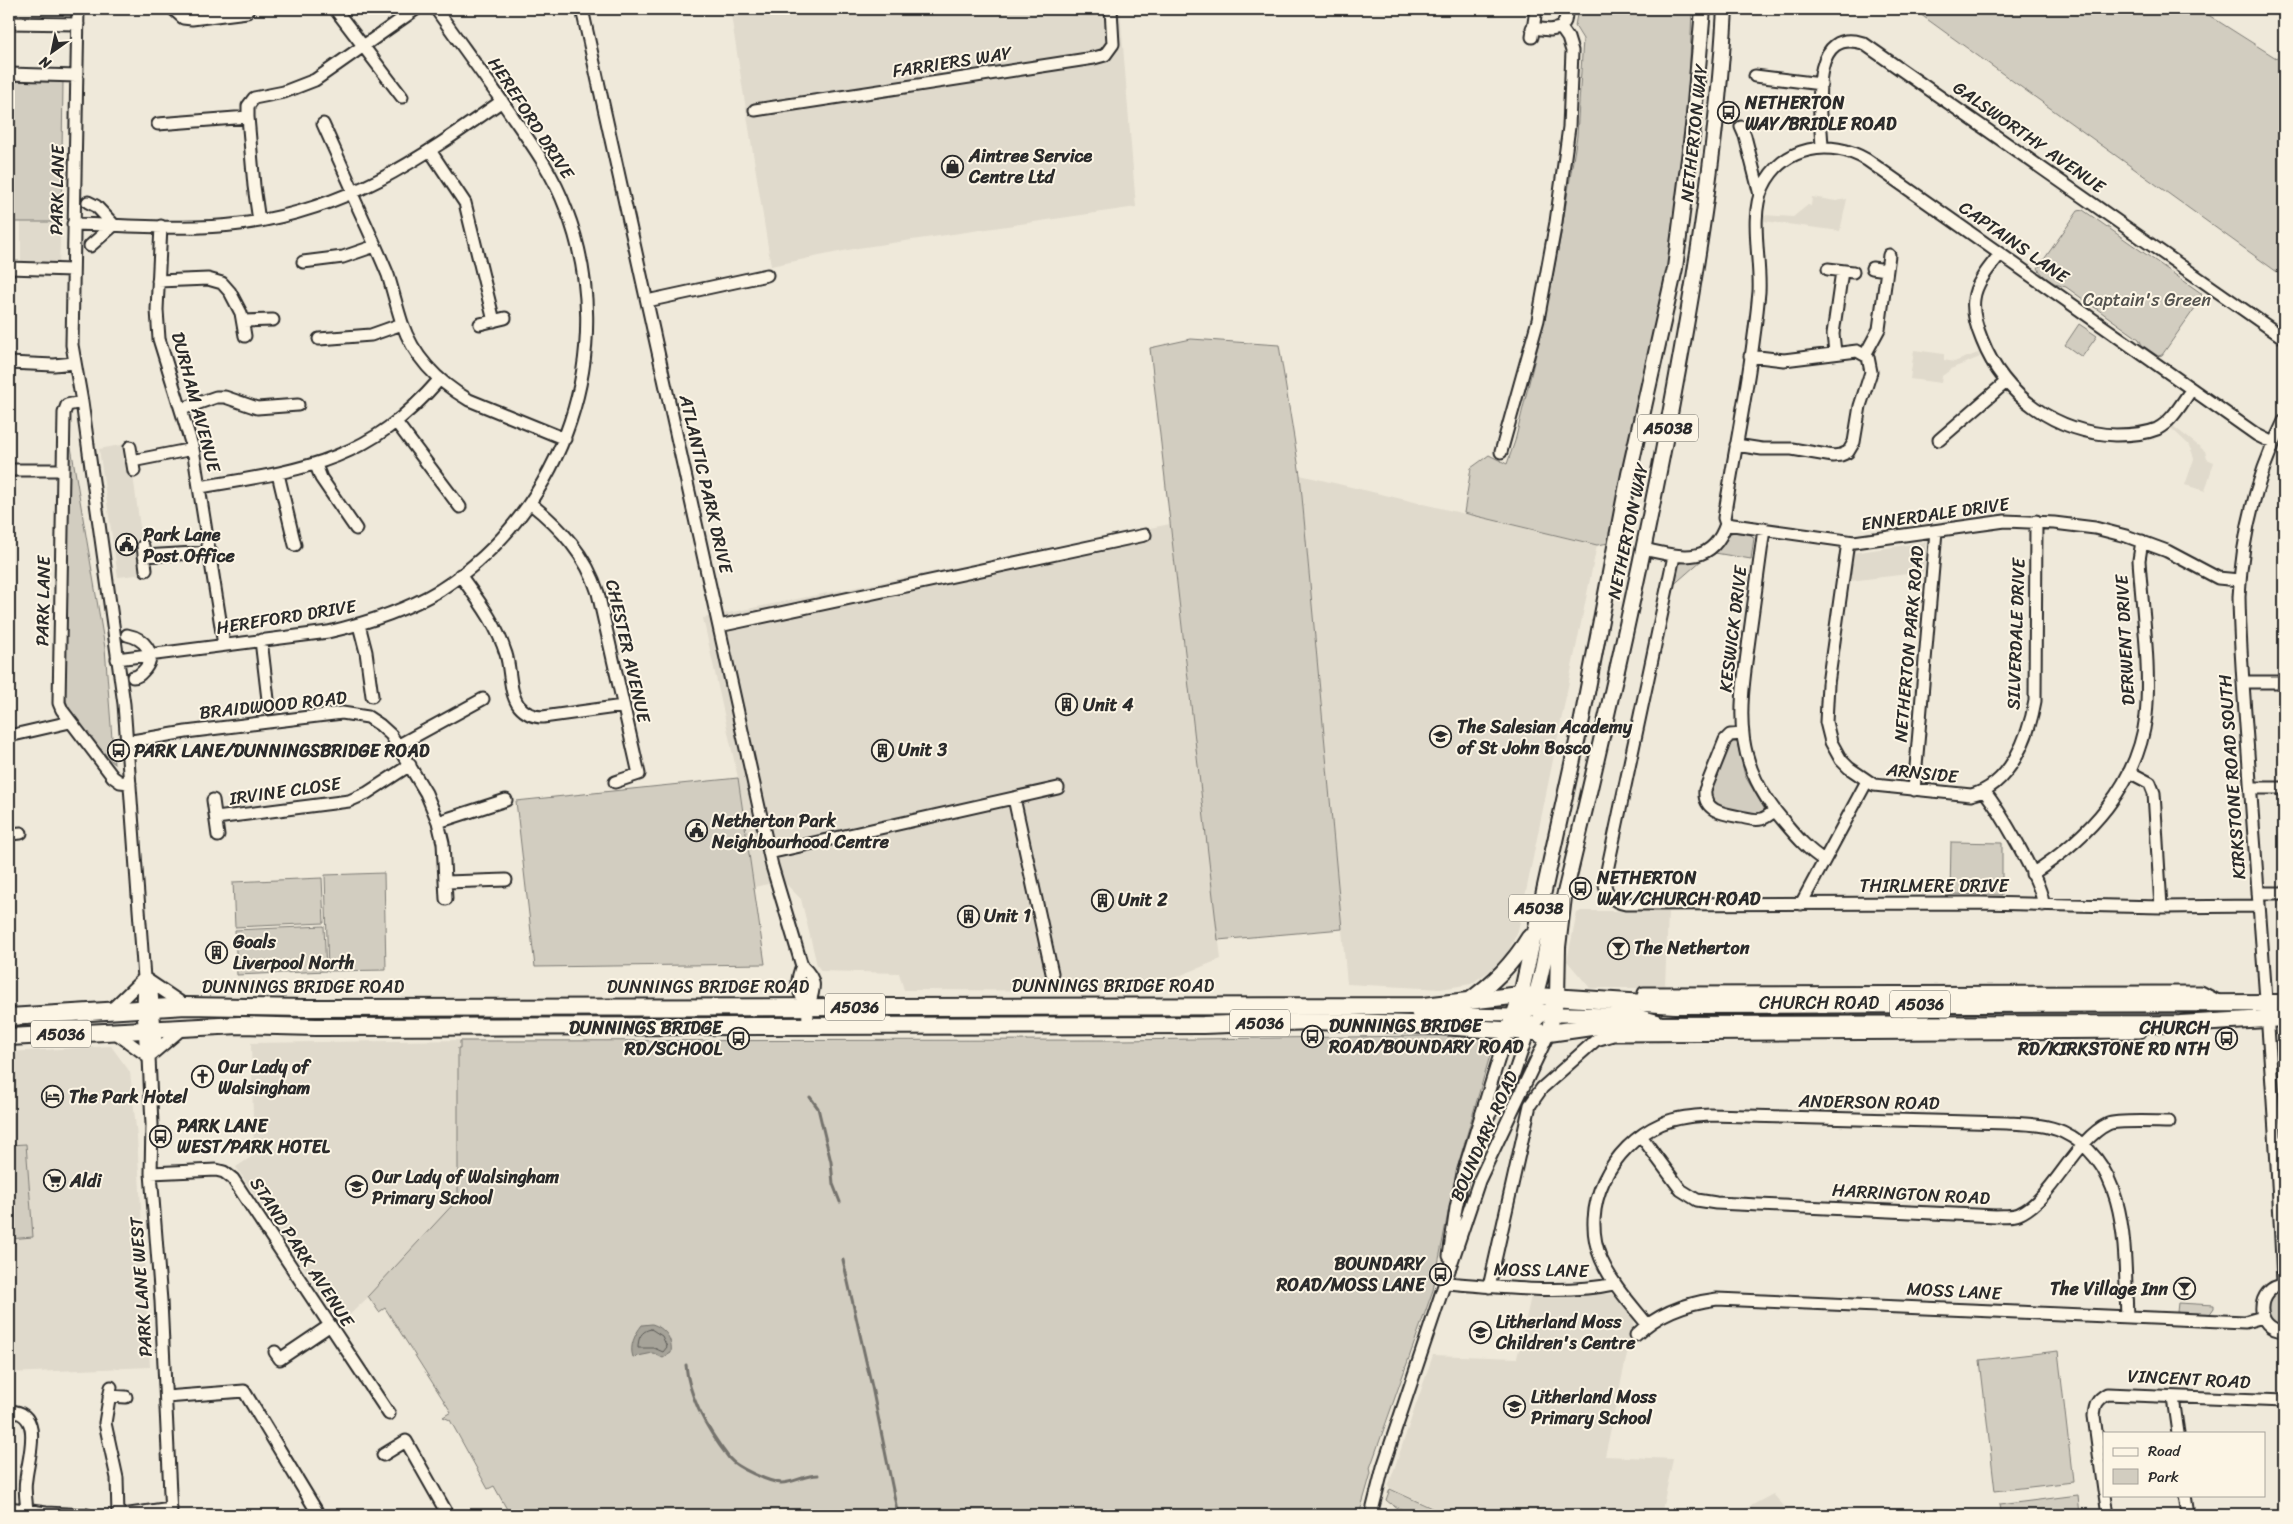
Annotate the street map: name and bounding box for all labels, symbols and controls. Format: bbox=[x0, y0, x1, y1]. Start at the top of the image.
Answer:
north arrow bbox=[28, 28, 78, 78]
street label: FARRIERS WAY bbox=[890, 37, 1015, 87]
text: N bbox=[34, 49, 57, 76]
street label: HEREFORD DRIVE bbox=[479, 50, 583, 187]
street label: NETHERTON WAY bbox=[1671, 61, 1717, 204]
street label: GALSWORTHY AVENUE bbox=[1946, 72, 2113, 202]
place label: NETHERTON WAY/BRIDLE ROAD bbox=[1744, 87, 1897, 140]
bus stop icon: NETHERTON WAY/BRIDLE ROAD bbox=[1717, 101, 1741, 125]
place label: Aintree Service Centre Ltd bbox=[968, 140, 1093, 193]
street label: PARK LANE bbox=[40, 144, 74, 235]
shop icon: Aintree Service Centre Ltd bbox=[941, 154, 965, 178]
street label: CAPTAINS LANE bbox=[1952, 192, 2077, 293]
park label: Captain's Green bbox=[2083, 284, 2211, 316]
street label: DURHAM AVENUE bbox=[162, 328, 230, 477]
street label: ATLANTIC PARK DRIVE bbox=[670, 390, 742, 578]
road number: A5038 bbox=[1638, 414, 1698, 442]
street label: NETHERTON WAY bbox=[1598, 459, 1658, 602]
street label: ENNERDALE DRIVE bbox=[1859, 488, 2012, 540]
place label: Park Lane Post Office bbox=[143, 519, 235, 572]
public building icon: Park Lane Post Office bbox=[115, 533, 139, 557]
street label: NETHERTON PARK ROAD bbox=[1884, 544, 1934, 743]
street label: PARK LANE bbox=[26, 555, 60, 646]
street label: SILVERDALE DRIVE bbox=[1997, 557, 2035, 710]
street label: KESWICK DRIVE bbox=[1709, 563, 1757, 694]
street label: DERWENT DRIVE bbox=[2106, 573, 2144, 706]
street label: CHESTER AVENUE bbox=[596, 576, 660, 727]
street label: HEREFORD DRIVE bbox=[214, 590, 359, 644]
street label: KIRKSTONE ROAD SOUTH bbox=[2209, 673, 2255, 881]
street label: BRAIDWOOD ROAD bbox=[198, 681, 348, 729]
place label: Unit 4 bbox=[1083, 689, 1134, 721]
building icon: Unit 4 bbox=[1055, 693, 1079, 717]
place label: The Salesian Academy of St John Bosco bbox=[1457, 711, 1633, 764]
school or university icon: The Salesian Academy of St John Bosco bbox=[1429, 725, 1453, 749]
place label: Unit 3 bbox=[898, 734, 947, 766]
place label: PARK LANE/DUNNINGSBRIDGE ROAD bbox=[134, 735, 430, 767]
building icon: Unit 3 bbox=[870, 738, 894, 762]
bus stop icon: PARK LANE/DUNNINGSBRIDGE ROAD bbox=[106, 739, 130, 763]
street label: ARNSIDE bbox=[1884, 753, 1960, 793]
street label: IRVINE CLOSE bbox=[226, 767, 344, 815]
place label: Netherton Park Neighbourhood Centre bbox=[711, 805, 890, 858]
public building icon: Netherton Park Neighbourhood Centre bbox=[684, 819, 708, 843]
place label: NETHERTON WAY/CHURCH ROAD bbox=[1596, 862, 1762, 915]
street label: THIRLMERE DRIVE bbox=[1859, 870, 2010, 902]
bus stop icon: NETHERTON WAY/CHURCH ROAD bbox=[1569, 876, 1593, 900]
place label: Unit 2 bbox=[1118, 884, 1168, 916]
building icon: Unit 2 bbox=[1090, 888, 1114, 912]
road number: A5038 bbox=[1509, 894, 1569, 921]
place label: Unit 1 bbox=[984, 900, 1031, 932]
building icon: Unit 1 bbox=[956, 904, 980, 928]
place label: Goals Liverpool North bbox=[232, 926, 355, 979]
place label: The Netherton bbox=[1634, 932, 1750, 964]
bar icon: The Netherton bbox=[1606, 936, 1630, 960]
building icon: Goals Liverpool North bbox=[205, 940, 229, 964]
street label: DUNNINGS BRIDGE ROAD bbox=[1012, 970, 1215, 1002]
street label: DUNNINGS BRIDGE ROAD bbox=[202, 971, 405, 1003]
street label: DUNNINGS BRIDGE ROAD bbox=[607, 971, 810, 1003]
street label: CHURCH ROAD bbox=[1759, 987, 1879, 1019]
road number: A5036 bbox=[1890, 991, 1950, 1018]
road number: A5036 bbox=[825, 994, 885, 1020]
road number: A5036 bbox=[1230, 1010, 1290, 1036]
place label: DUNNINGS BRIDGE ROAD/BOUNDARY ROAD bbox=[1328, 1010, 1525, 1063]
place label: DUNNINGS BRIDGE RD/SCHOOL bbox=[569, 1012, 724, 1065]
place label: CHURCH RD/KIRKSTONE RD NTH bbox=[2017, 1012, 2210, 1065]
road number: A5036 bbox=[31, 1021, 91, 1048]
bus stop icon: DUNNINGS BRIDGE ROAD/BOUNDARY ROAD bbox=[1301, 1024, 1325, 1048]
bus stop icon: DUNNINGS BRIDGE RD/SCHOOL bbox=[726, 1026, 750, 1050]
bus stop icon: CHURCH RD/KIRKSTONE RD NTH bbox=[2214, 1026, 2238, 1050]
place label: Our Lady of Walsingham bbox=[218, 1051, 312, 1104]
church icon: Our Lady of Walsingham bbox=[190, 1065, 214, 1089]
street label: BOUNDARY ROAD bbox=[1441, 1065, 1527, 1207]
place label: The Park Hotel bbox=[69, 1081, 188, 1113]
hotel icon: The Park Hotel bbox=[41, 1085, 65, 1109]
street label: ANDERSON ROAD bbox=[1797, 1085, 1940, 1119]
place label: PARK LANE WEST/PARK HOTEL bbox=[177, 1110, 331, 1163]
bus stop icon: PARK LANE WEST/PARK HOTEL bbox=[149, 1124, 173, 1148]
place label: Our Lady of Walsingham Primary School bbox=[372, 1161, 559, 1214]
place label: Aldi bbox=[69, 1165, 102, 1197]
supermarket icon: Aldi bbox=[42, 1169, 66, 1193]
street label: STAND PARK AVENUE bbox=[241, 1170, 363, 1335]
street label: HARRINGTON ROAD bbox=[1831, 1174, 1991, 1214]
school or university icon: Our Lady of Walsingham Primary School bbox=[344, 1175, 368, 1199]
street label: PARK LANE WEST bbox=[120, 1215, 162, 1358]
place label: BOUNDARY ROAD/MOSS LANE bbox=[1275, 1248, 1427, 1301]
street label: MOSS LANE bbox=[1493, 1253, 1590, 1287]
bus stop icon: BOUNDARY ROAD/MOSS LANE bbox=[1429, 1262, 1453, 1286]
street label: MOSS LANE bbox=[1906, 1273, 2003, 1310]
place label: The Village Inn bbox=[2050, 1273, 2168, 1305]
bar icon: The Village Inn bbox=[2172, 1277, 2196, 1301]
place label: Litherland Moss Children's Centre bbox=[1495, 1306, 1636, 1359]
school or university icon: Litherland Moss Children's Centre bbox=[1468, 1320, 1492, 1344]
street label: VINCENT ROAD bbox=[2127, 1360, 2251, 1398]
place label: Litherland Moss Primary School bbox=[1531, 1381, 1657, 1434]
school or university icon: Litherland Moss Primary School bbox=[1503, 1395, 1527, 1419]
legend bbox=[2103, 1432, 2266, 1496]
text: Road bbox=[2148, 1438, 2181, 1464]
text: Park bbox=[2148, 1464, 2179, 1490]

